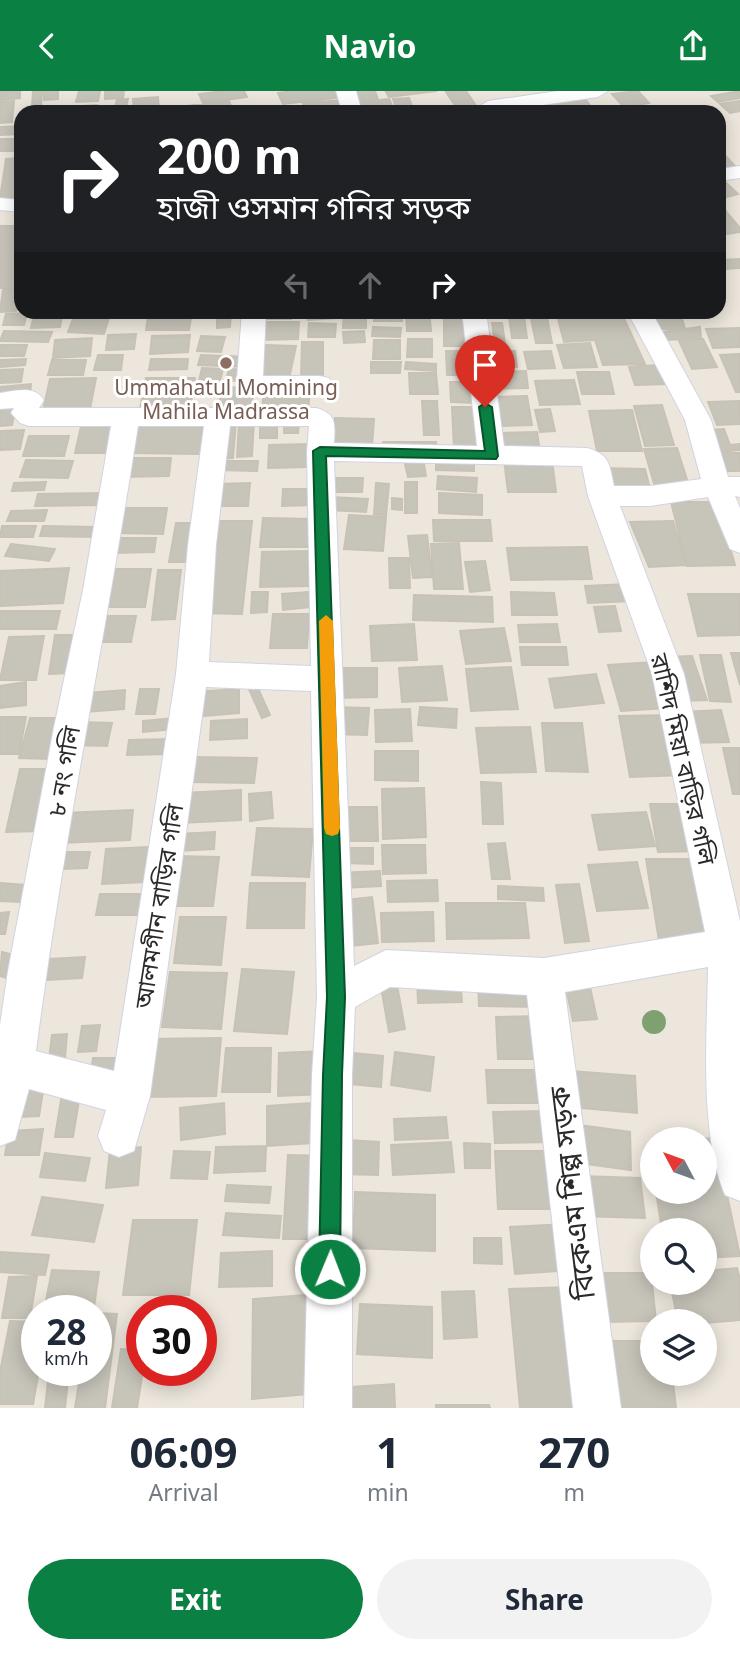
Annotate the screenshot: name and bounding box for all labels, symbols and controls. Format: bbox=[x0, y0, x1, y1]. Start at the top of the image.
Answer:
text: Navio bbox=[323, 24, 417, 67]
icon: back bbox=[28, 27, 66, 65]
icon: share bbox=[674, 27, 712, 65]
text: 200 m bbox=[157, 122, 302, 188]
icon: right bbox=[42, 133, 133, 224]
text: হাজী ওসমান গনির সড়ক bbox=[157, 185, 471, 228]
icon: left bbox=[278, 266, 316, 304]
icon: ahead bbox=[351, 266, 389, 304]
icon: right bbox=[424, 266, 462, 304]
pin bbox=[455, 335, 515, 407]
icon: arrive bbox=[466, 346, 504, 384]
marker: Ummahatul Momining Mahila Madrassa bbox=[218, 355, 234, 371]
place label: Ummahatul Momining Mahila Madrassa bbox=[114, 373, 338, 425]
street label: রাশিদ মিয়া বাড়ির গলি bbox=[643, 649, 724, 868]
street label: ৮ নং গলি bbox=[39, 723, 87, 819]
street label: আলমগীন বাড়ির গলি bbox=[125, 801, 191, 1012]
street label: বিকেএম শিল্প সড়ক bbox=[539, 1084, 603, 1303]
north arrow bbox=[640, 1127, 718, 1204]
map controls bbox=[640, 1127, 717, 1386]
button: search bbox=[640, 1218, 717, 1295]
position arrow bbox=[293, 1232, 367, 1306]
speed limit sign: 30 bbox=[126, 1295, 217, 1386]
text: 28 bbox=[46, 1308, 87, 1355]
button: layers bbox=[640, 1309, 717, 1386]
text: km/h bbox=[44, 1346, 89, 1370]
text: 06:09 bbox=[130, 1423, 237, 1480]
text: 1 bbox=[376, 1423, 400, 1480]
text: 270 bbox=[538, 1423, 610, 1480]
text: Arrival bbox=[148, 1476, 219, 1508]
text: min bbox=[367, 1476, 409, 1508]
text: m bbox=[564, 1476, 585, 1508]
button: Exit bbox=[28, 1559, 363, 1639]
button: Share bbox=[377, 1559, 712, 1639]

